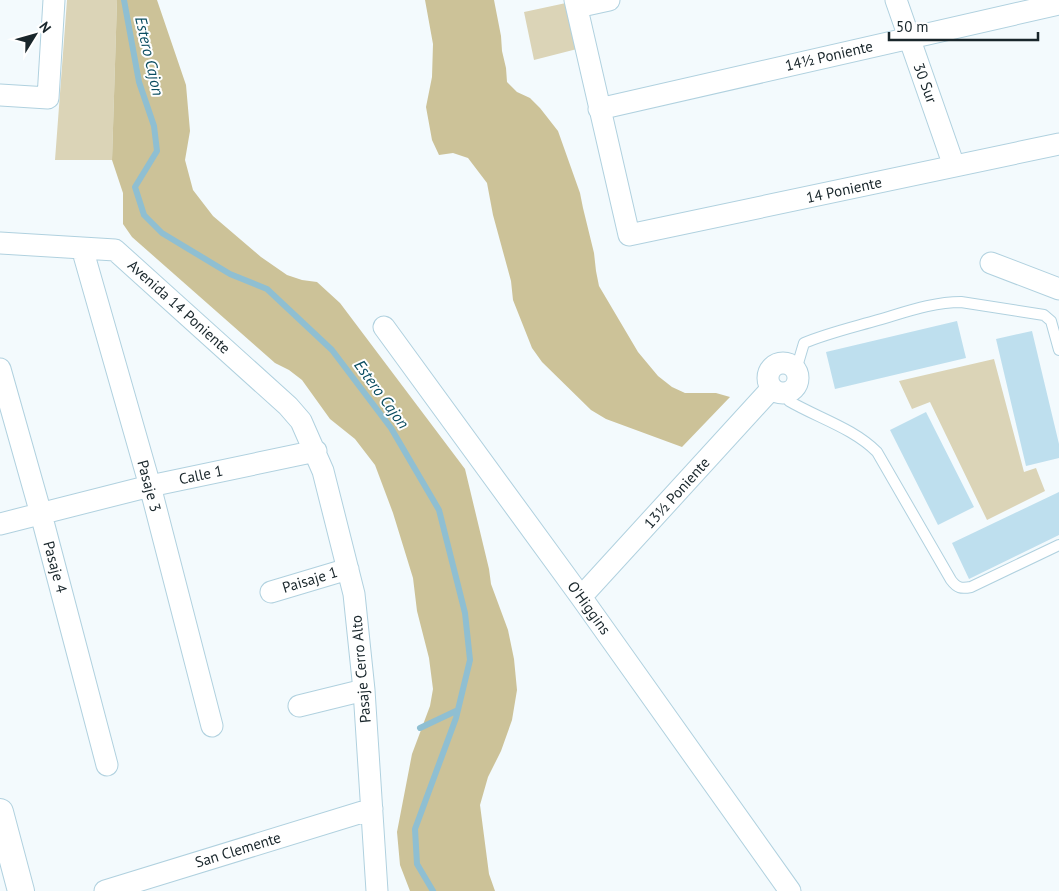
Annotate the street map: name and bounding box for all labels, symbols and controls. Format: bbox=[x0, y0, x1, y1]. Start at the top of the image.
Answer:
north arrow bbox=[10, 10, 60, 60]
scale bar bbox=[889, 10, 1038, 42]
water label: Estero Cajon bbox=[131, 14, 169, 98]
text: 50 m bbox=[896, 17, 929, 36]
text: N bbox=[35, 18, 55, 36]
street label: 14½ Poniente bbox=[783, 36, 875, 75]
street label: 30 Sur bbox=[909, 60, 941, 106]
street label: 14 Poniente bbox=[804, 172, 883, 207]
street label: Avenida 14 Poniente bbox=[124, 256, 235, 358]
water label: Estero Cajon bbox=[350, 356, 414, 432]
street label: 13½ Poniente bbox=[640, 453, 714, 532]
street label: Pasaje 3 bbox=[133, 458, 166, 514]
street label: Calle 1 bbox=[177, 461, 225, 488]
street label: Pasaje 4 bbox=[39, 539, 72, 595]
street label: Paisaje 1 bbox=[280, 562, 340, 597]
street label: O'Higgins bbox=[564, 577, 615, 638]
street label: Pasaje Cerro Alto bbox=[346, 614, 375, 724]
street label: San Clemente bbox=[193, 827, 283, 872]

